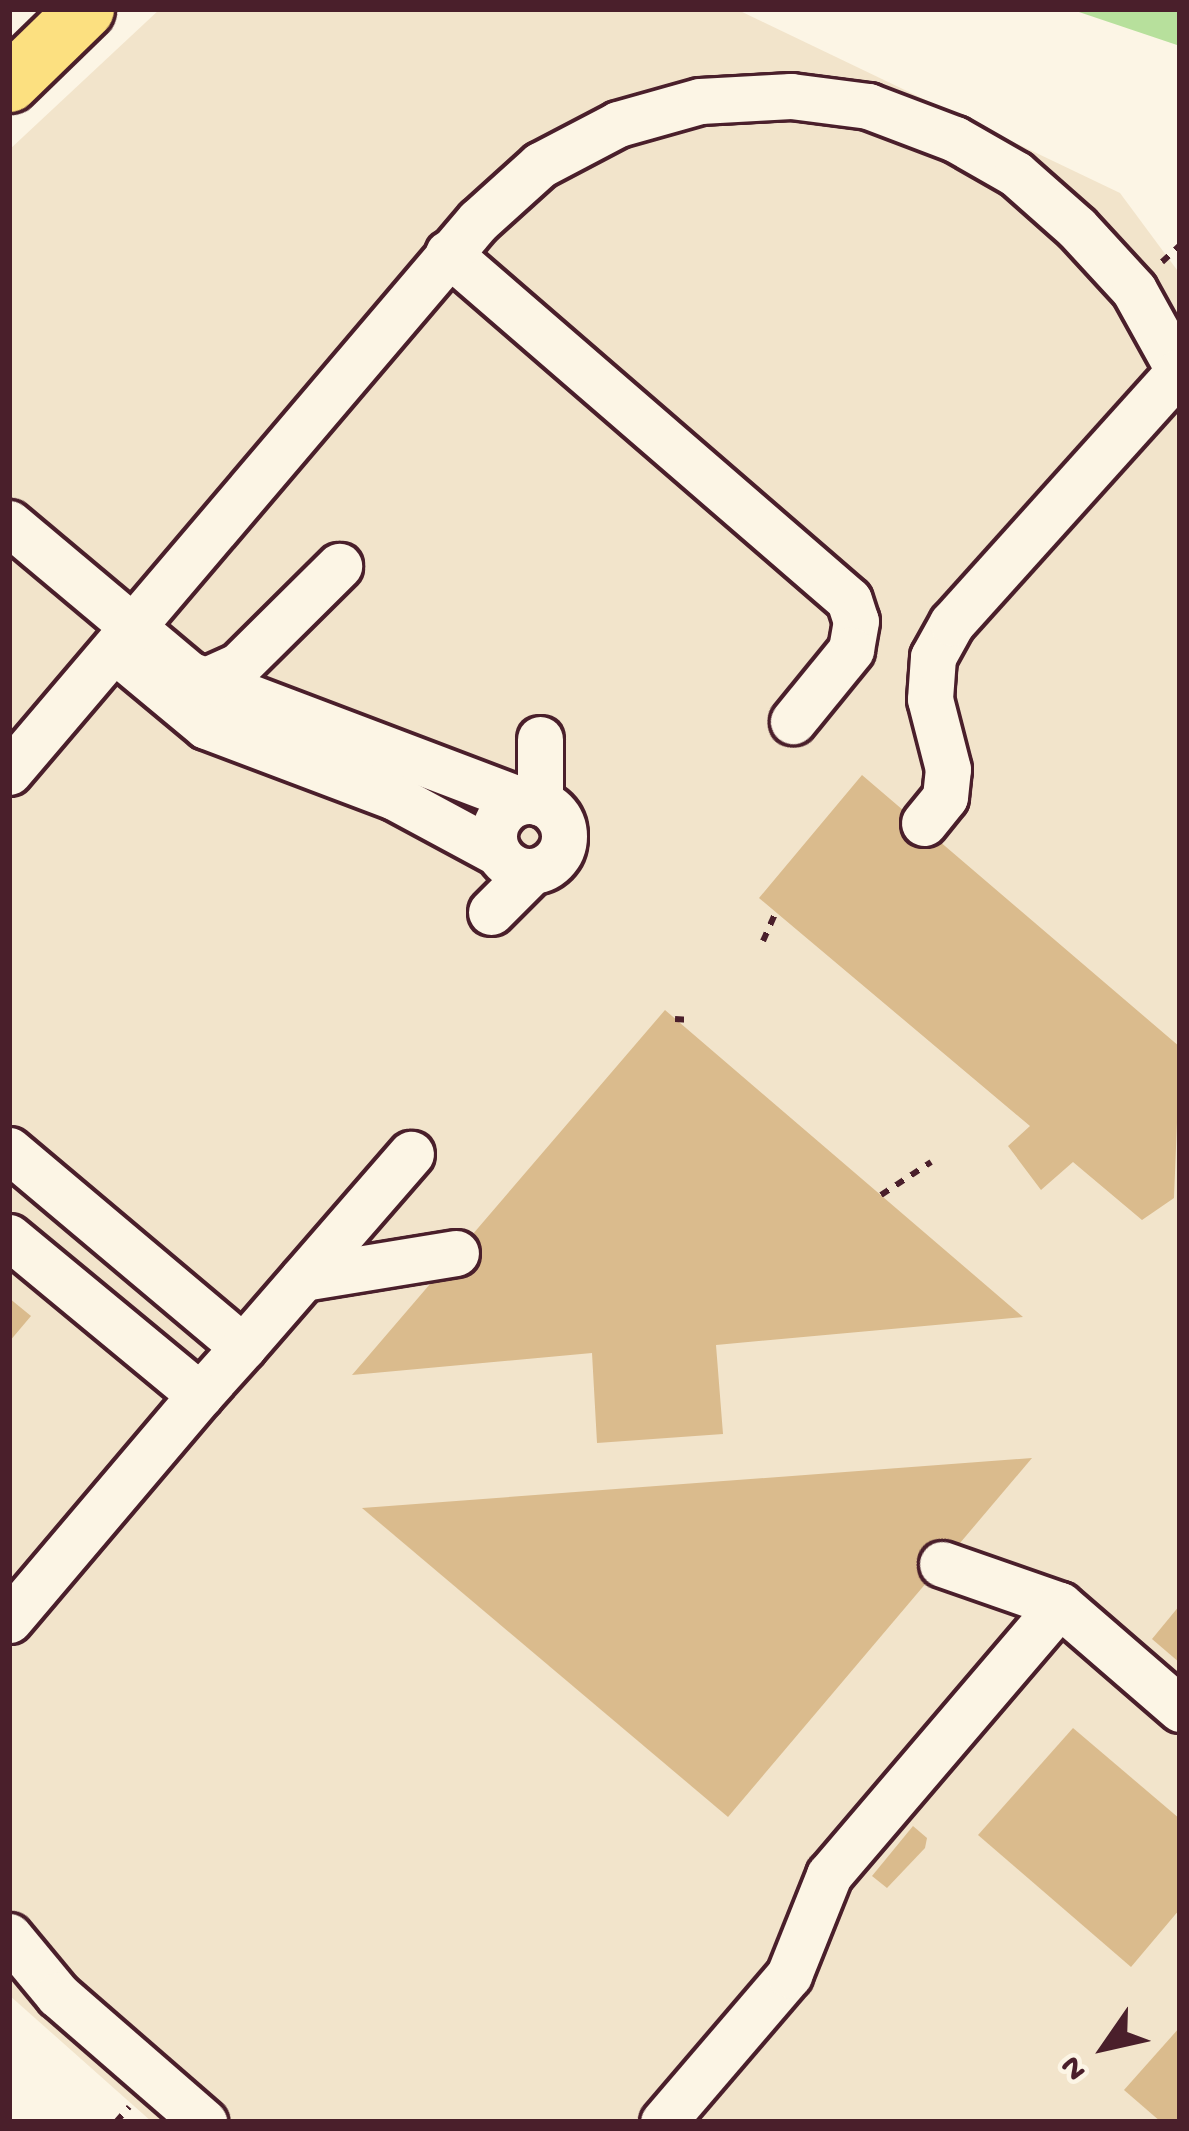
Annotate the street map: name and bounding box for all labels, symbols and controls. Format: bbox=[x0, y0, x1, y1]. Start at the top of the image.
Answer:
north arrow bbox=[1045, 1987, 1165, 2107]
text: N bbox=[1053, 2048, 1097, 2087]

